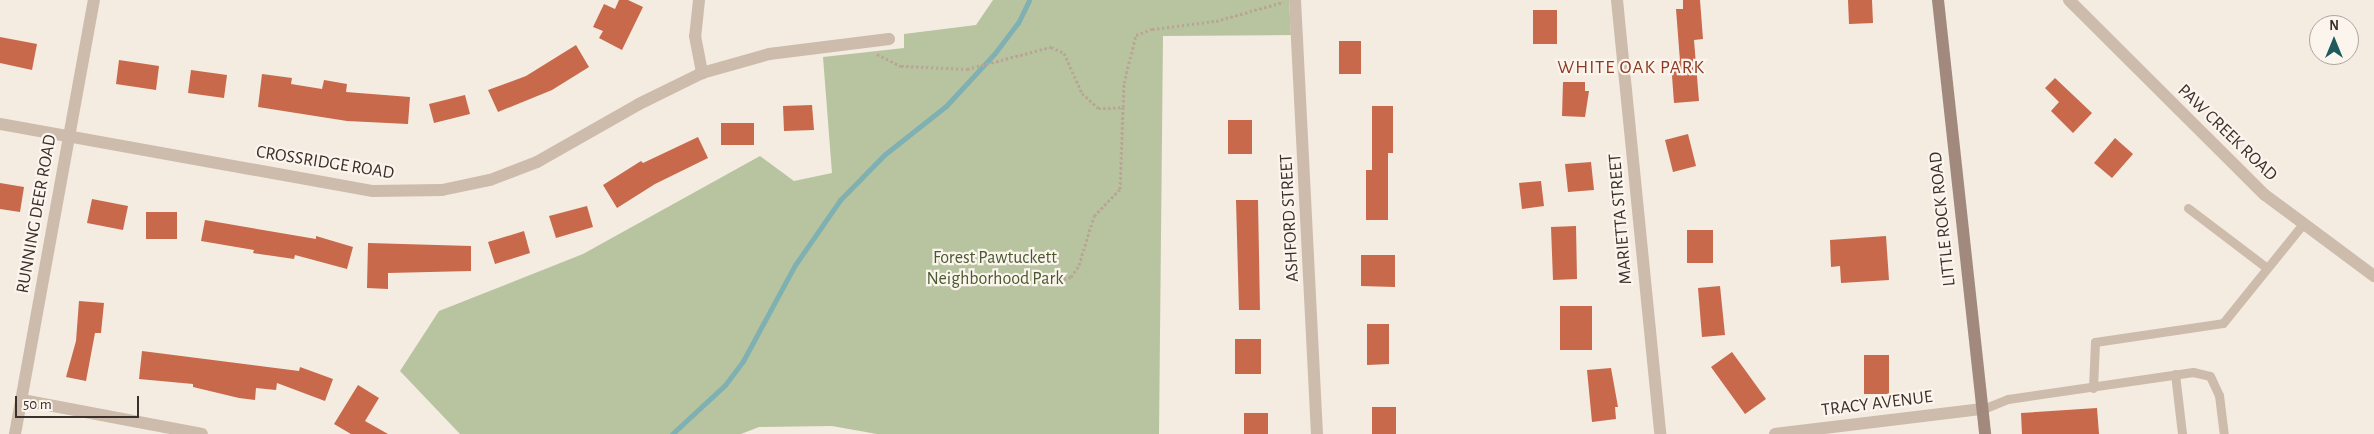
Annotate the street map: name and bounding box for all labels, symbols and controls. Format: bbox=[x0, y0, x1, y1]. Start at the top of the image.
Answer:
north arrow bbox=[2309, 15, 2359, 65]
text: N bbox=[2329, 19, 2339, 33]
district label: WHITE OAK PARK bbox=[1555, 57, 1707, 79]
street label: PAW CREEK ROAD bbox=[2173, 80, 2281, 186]
street label: RUNNING DEER ROAD bbox=[12, 133, 62, 295]
street label: CROSSRIDGE ROAD bbox=[254, 141, 396, 185]
street label: LITTLE ROCK ROAD bbox=[1925, 151, 1961, 287]
street label: ASHFORD STREET bbox=[1276, 153, 1304, 283]
street label: MARIETTA STREET bbox=[1605, 153, 1637, 285]
park label: Forest Pawtuckett Neighborhood Park bbox=[927, 248, 1063, 290]
scale bar bbox=[18, 386, 141, 418]
street label: TRACY AVENUE bbox=[1820, 386, 1934, 422]
text: 50 m bbox=[23, 397, 52, 412]

